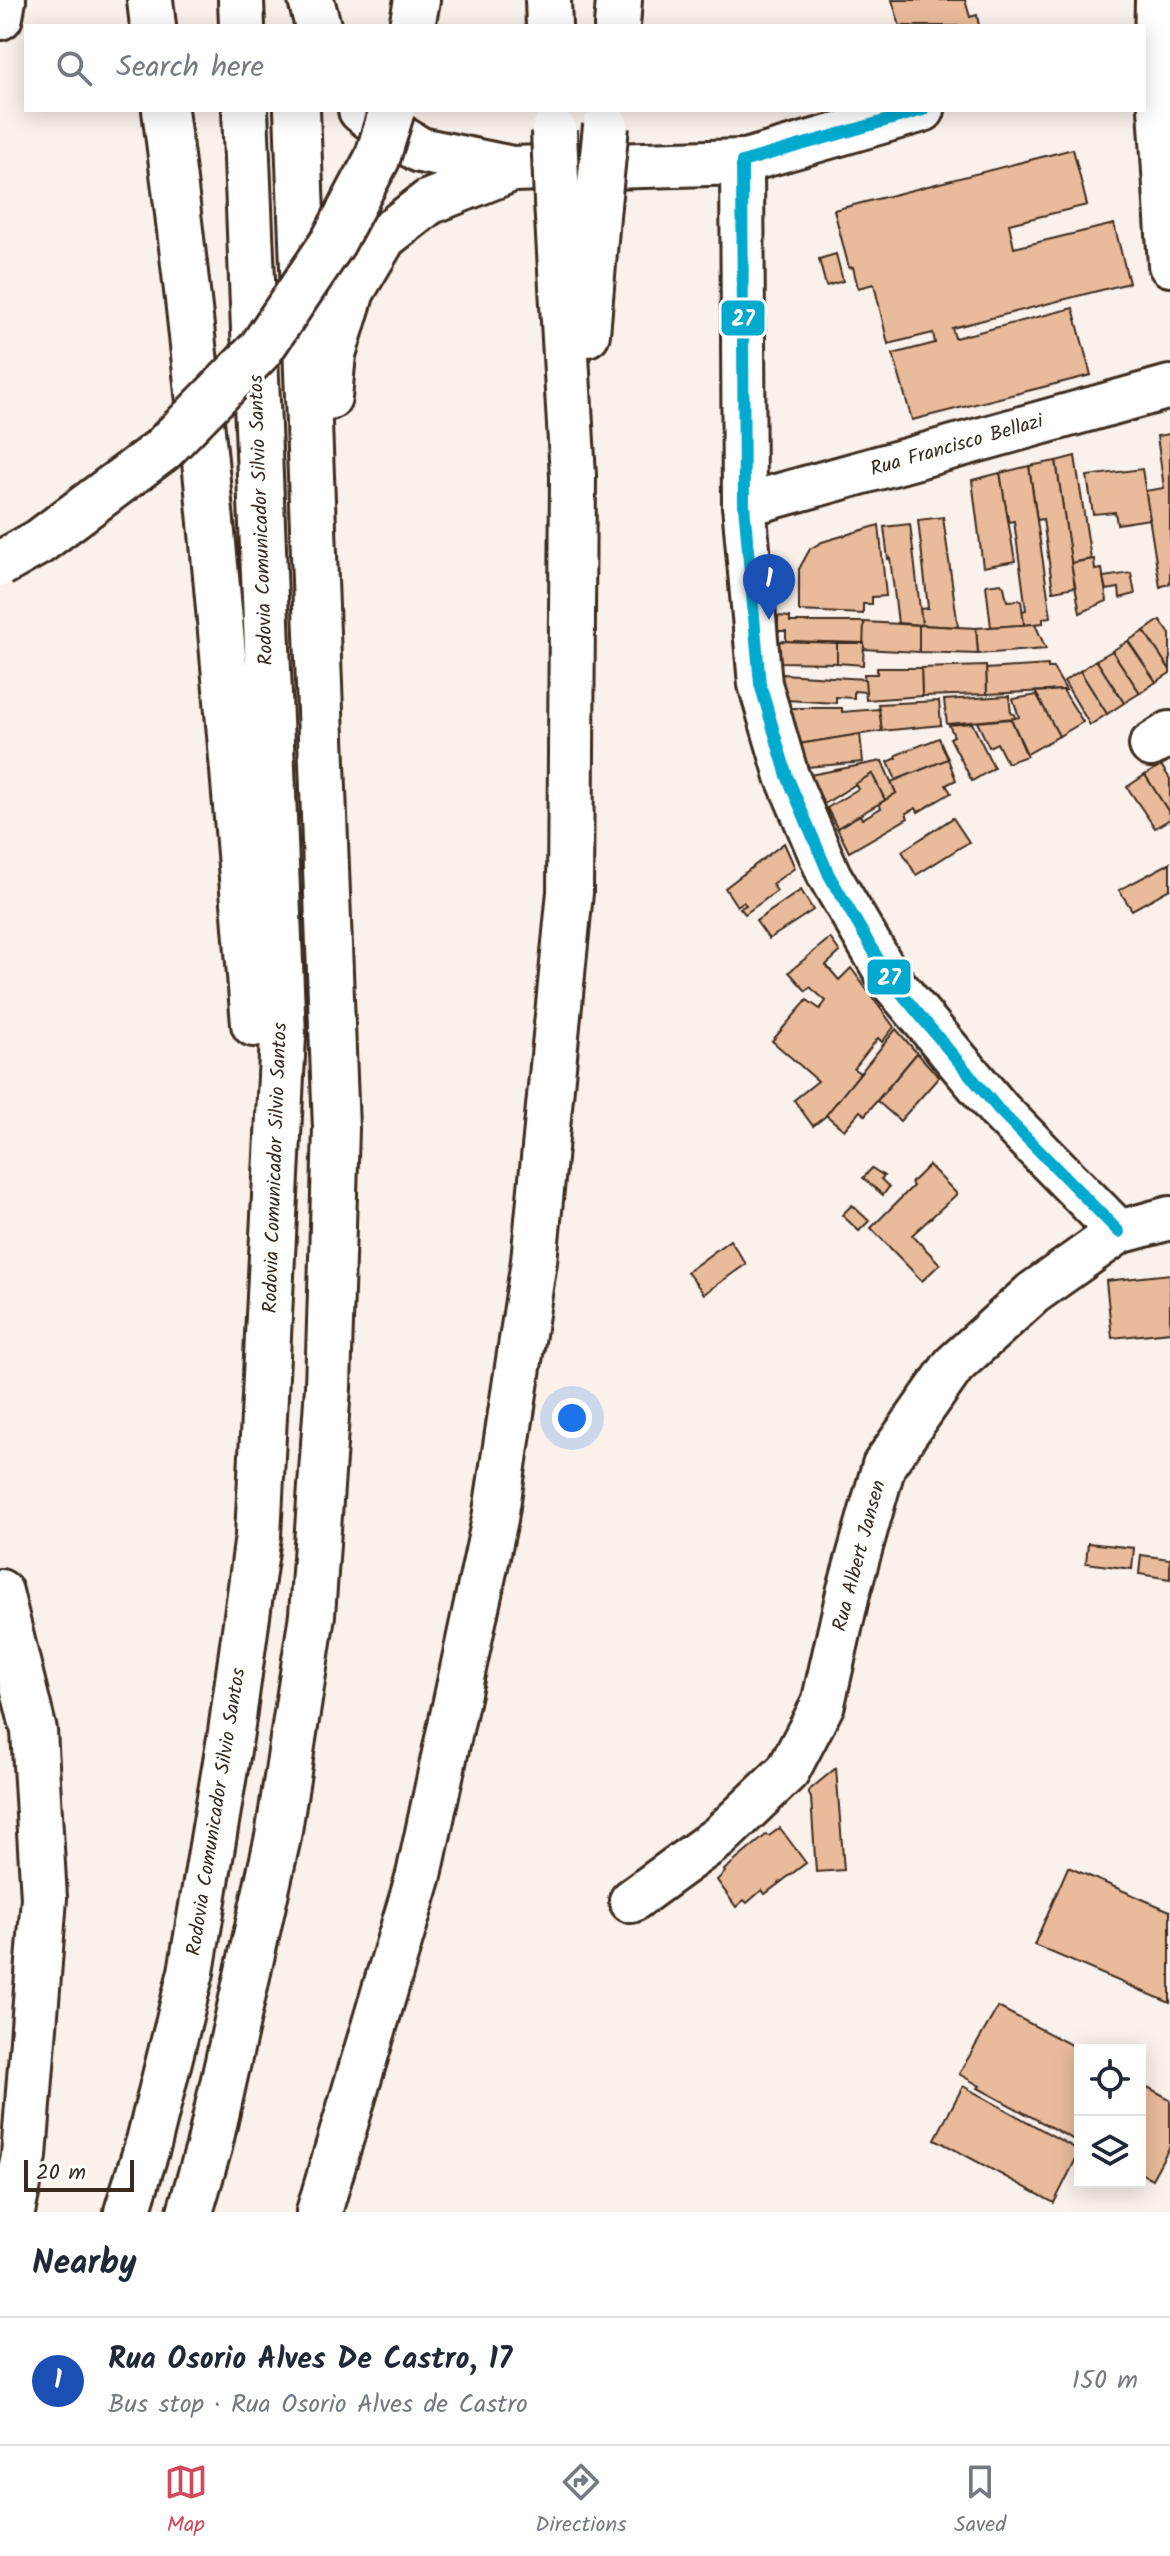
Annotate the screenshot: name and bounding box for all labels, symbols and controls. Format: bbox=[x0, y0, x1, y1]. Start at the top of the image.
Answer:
search box bbox=[24, 24, 1146, 112]
text: Search here bbox=[116, 44, 264, 92]
icon: search bbox=[52, 46, 96, 90]
line badge: 27 bbox=[720, 299, 766, 337]
text: 27 bbox=[731, 303, 755, 338]
street label: Rodovia Comunicador Silvio Santos bbox=[241, 374, 283, 666]
street label: Rua Francisco Bellazi bbox=[867, 406, 1048, 486]
pin: 1 bbox=[743, 554, 795, 620]
line badge: 27 bbox=[866, 958, 912, 996]
text: 27 bbox=[877, 962, 901, 997]
street label: Rodovia Comunicador Silvio Santos bbox=[255, 1022, 297, 1314]
your location bbox=[552, 1398, 592, 1438]
street label: Rua Albert Jansen bbox=[824, 1477, 896, 1635]
street label: Rodovia Comunicador Silvio Santos bbox=[178, 1665, 256, 1958]
map controls bbox=[1074, 2044, 1146, 2188]
button: locate bbox=[1074, 2044, 1146, 2116]
button: layers bbox=[1074, 2116, 1146, 2188]
scale bar bbox=[24, 2156, 134, 2192]
text: 20 m bbox=[36, 2156, 86, 2191]
text: Nearby bbox=[32, 2237, 137, 2291]
text: Rua Osorio Alves De Castro, 17 bbox=[108, 2336, 512, 2384]
text: 1 bbox=[54, 2360, 62, 2402]
text: 150 m bbox=[1072, 2360, 1138, 2402]
text: Bus stop · Rua Osorio Alves de Castro bbox=[108, 2384, 528, 2426]
tab: Map bbox=[164, 2460, 208, 2543]
tab: Directions bbox=[535, 2460, 627, 2543]
tab: Saved bbox=[954, 2460, 1006, 2543]

